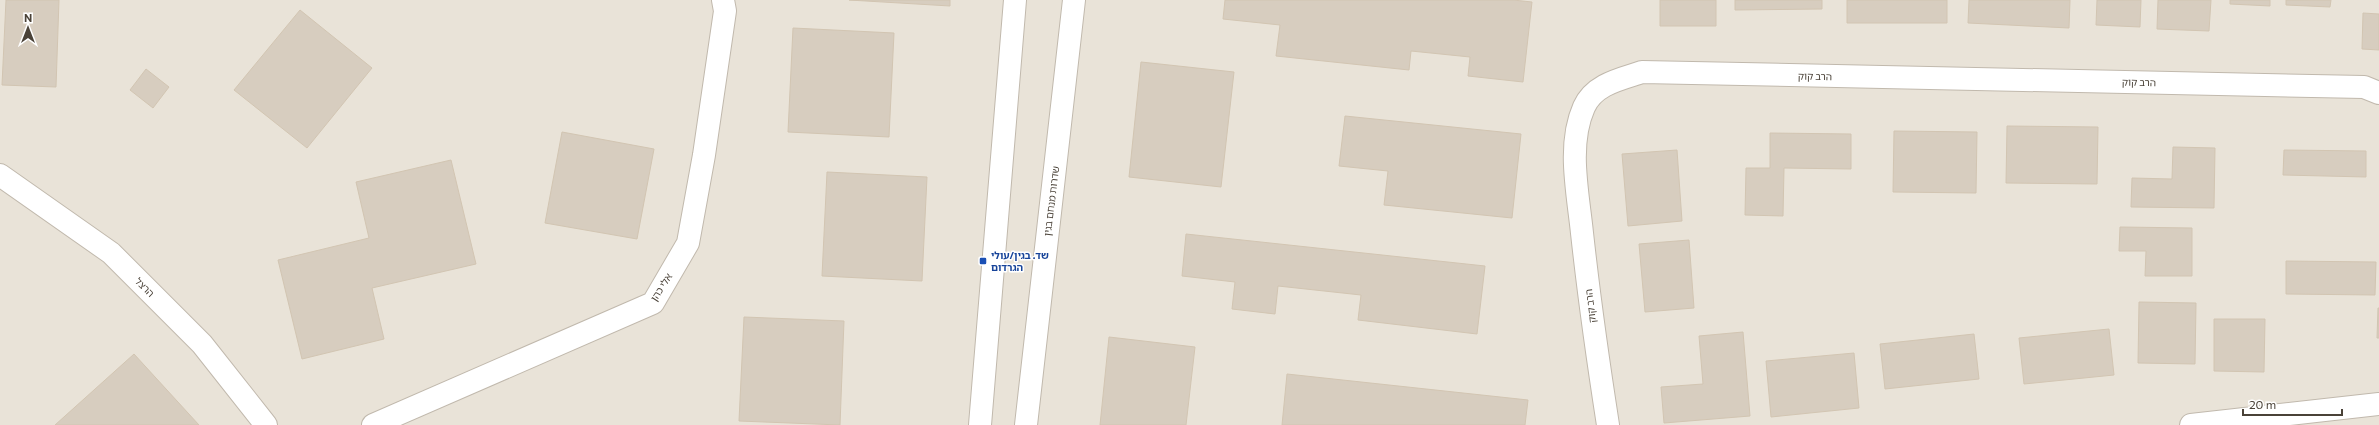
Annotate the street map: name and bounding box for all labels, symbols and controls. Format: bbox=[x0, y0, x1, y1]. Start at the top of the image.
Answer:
north arrow bbox=[8, 8, 48, 48]
text: N bbox=[24, 11, 32, 24]
street label: הרב קוק bbox=[1798, 70, 1832, 82]
street label: הרב קוק bbox=[2122, 76, 2156, 88]
street label: שדרות מנחם בגין bbox=[1041, 165, 1061, 237]
place label: שד. בגין/עולי הגרדום bbox=[991, 249, 1049, 273]
marker: שד. בגין/עולי הגרדום bbox=[978, 256, 988, 266]
street label: אלי כהן bbox=[648, 271, 674, 303]
street label: הרצל bbox=[133, 275, 157, 299]
street label: הרב קוק bbox=[1582, 288, 1598, 324]
scale bar bbox=[2243, 391, 2342, 417]
text: 20 m bbox=[2249, 397, 2276, 411]

